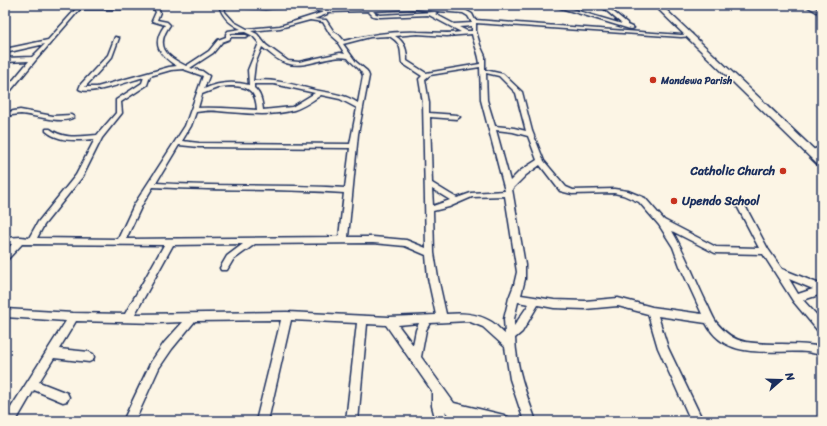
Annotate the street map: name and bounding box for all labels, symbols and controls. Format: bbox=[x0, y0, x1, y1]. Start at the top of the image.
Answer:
place label: Mandewa Parish bbox=[660, 72, 733, 90]
marker: Mandewa Parish bbox=[648, 75, 658, 85]
place label: Catholic Church bbox=[690, 160, 776, 182]
marker: Catholic Church bbox=[778, 166, 788, 176]
place label: Upendo School bbox=[682, 190, 760, 212]
marker: Upendo School bbox=[669, 196, 679, 206]
north arrow bbox=[761, 360, 801, 400]
text: N bbox=[779, 369, 800, 384]

